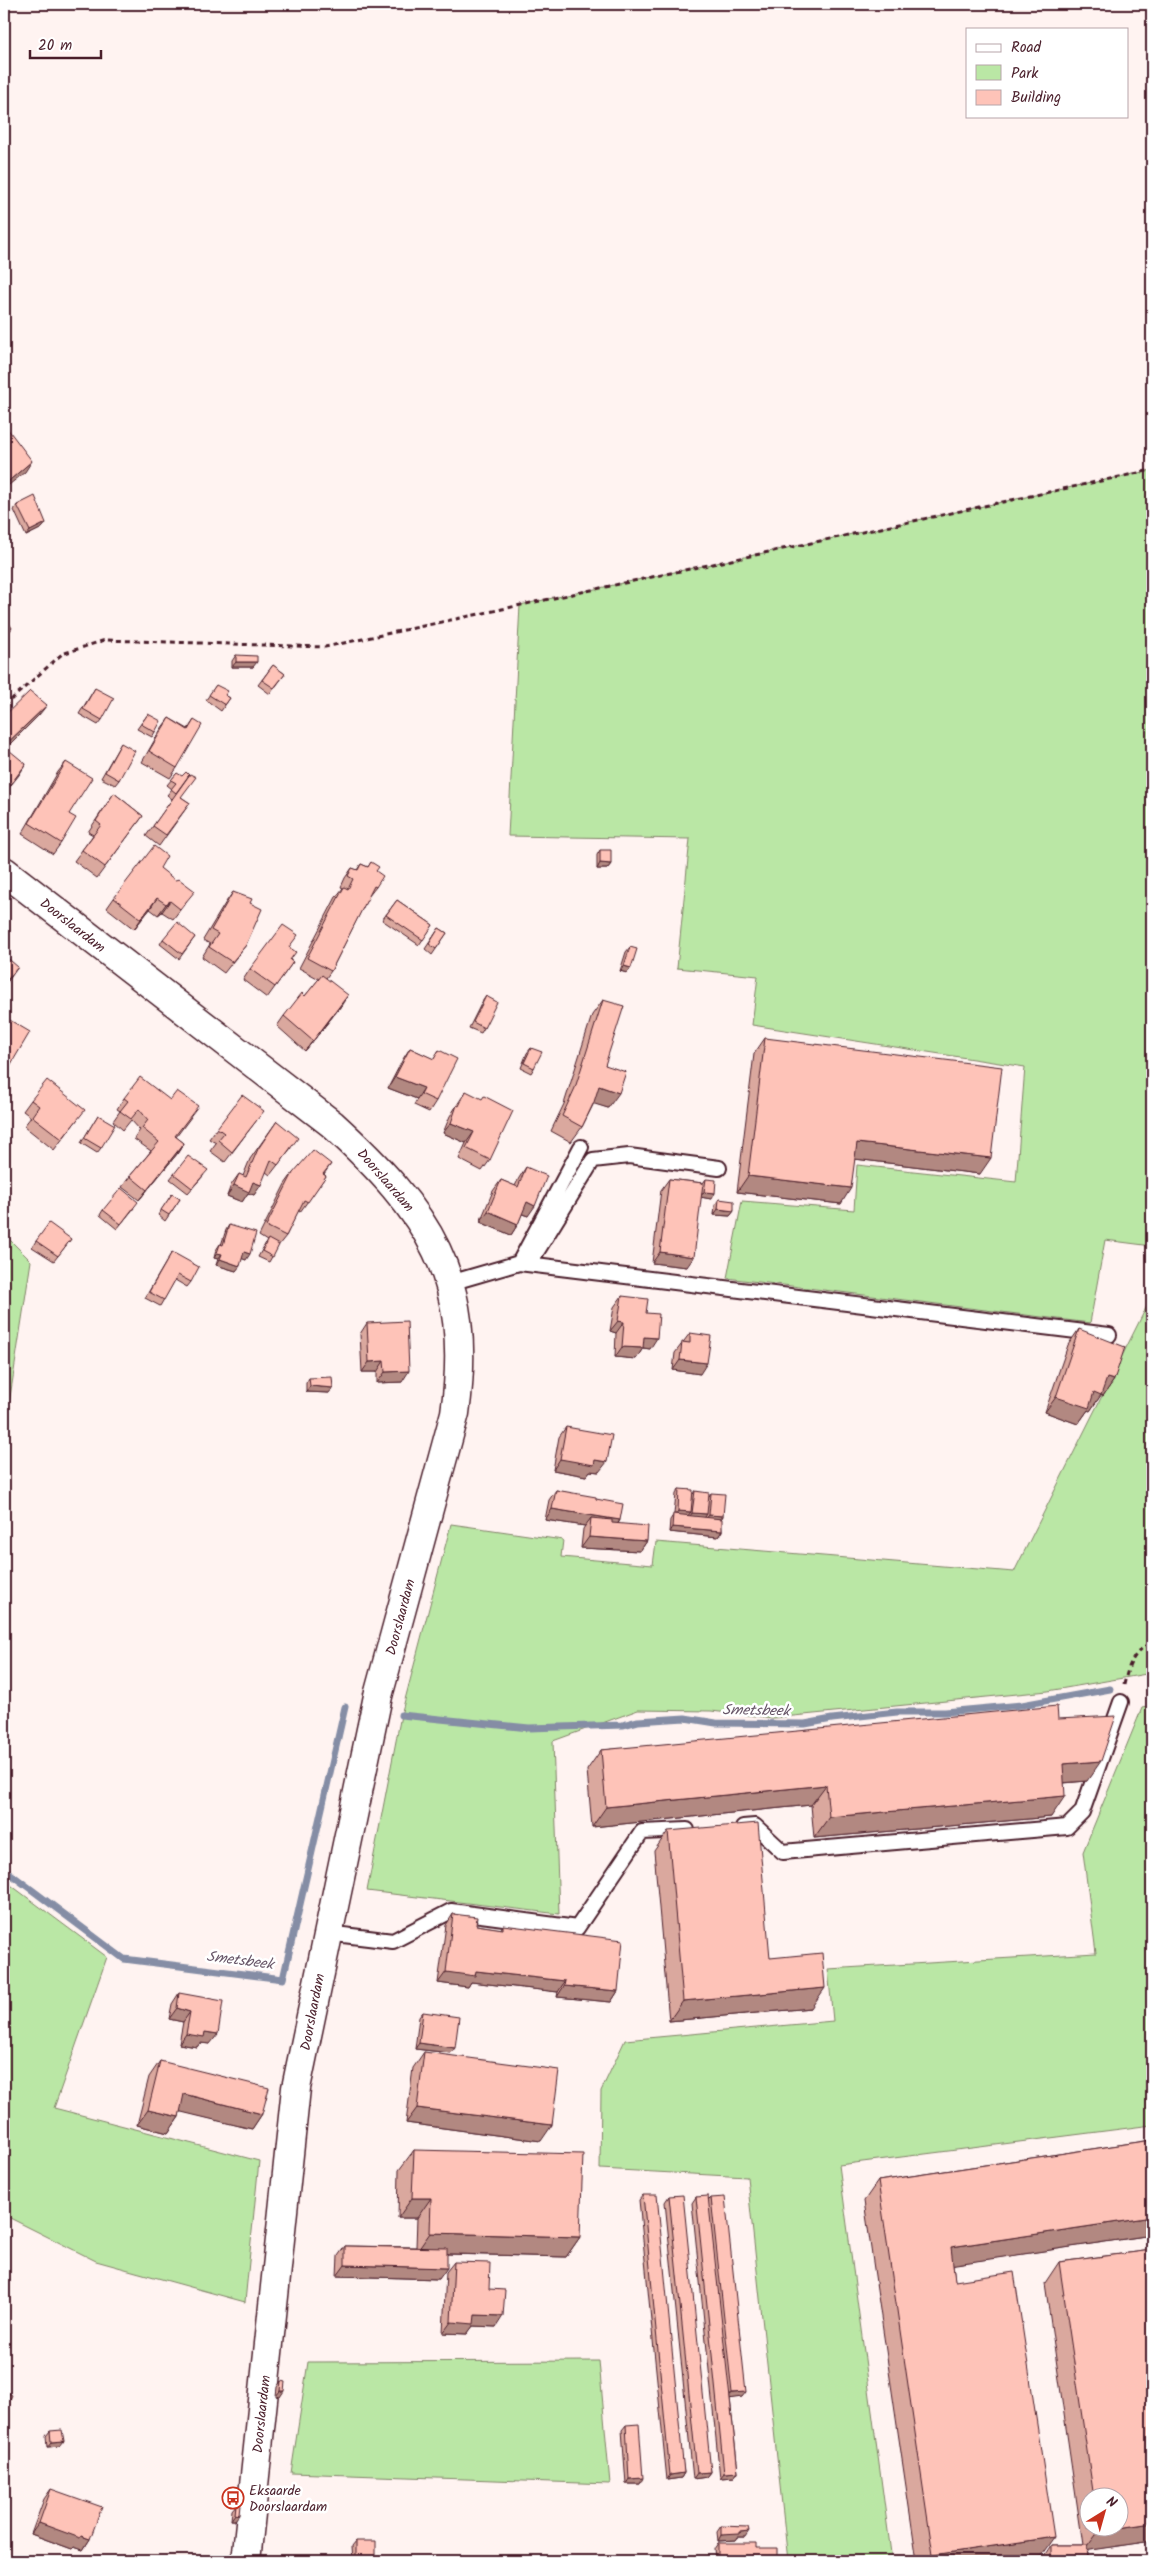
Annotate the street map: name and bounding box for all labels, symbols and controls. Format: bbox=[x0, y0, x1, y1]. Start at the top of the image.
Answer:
scale bar bbox=[30, 28, 101, 60]
legend bbox=[966, 28, 1128, 118]
text: 20 m bbox=[38, 34, 72, 58]
text: Road bbox=[1011, 36, 1042, 60]
text: Park bbox=[1011, 62, 1039, 86]
text: Building bbox=[1011, 86, 1061, 110]
street label: Doorslaardam bbox=[35, 893, 110, 959]
street label: Doorslaardam bbox=[351, 1144, 419, 1217]
street label: Doorslaardam bbox=[380, 1577, 422, 1658]
water label: Smetsbeek bbox=[722, 1698, 792, 1724]
water label: Smetsbeek bbox=[205, 1945, 277, 1977]
street label: Doorslaardam bbox=[295, 1972, 331, 2053]
street label: Doorslaardam bbox=[247, 2374, 277, 2454]
place label: Eksaarde Doorslaardam bbox=[249, 2480, 327, 2518]
bus stop icon: Eksaarde Doorslaardam bbox=[221, 2486, 245, 2510]
north arrow bbox=[1078, 2488, 1128, 2538]
text: N bbox=[1101, 2491, 1121, 2514]

